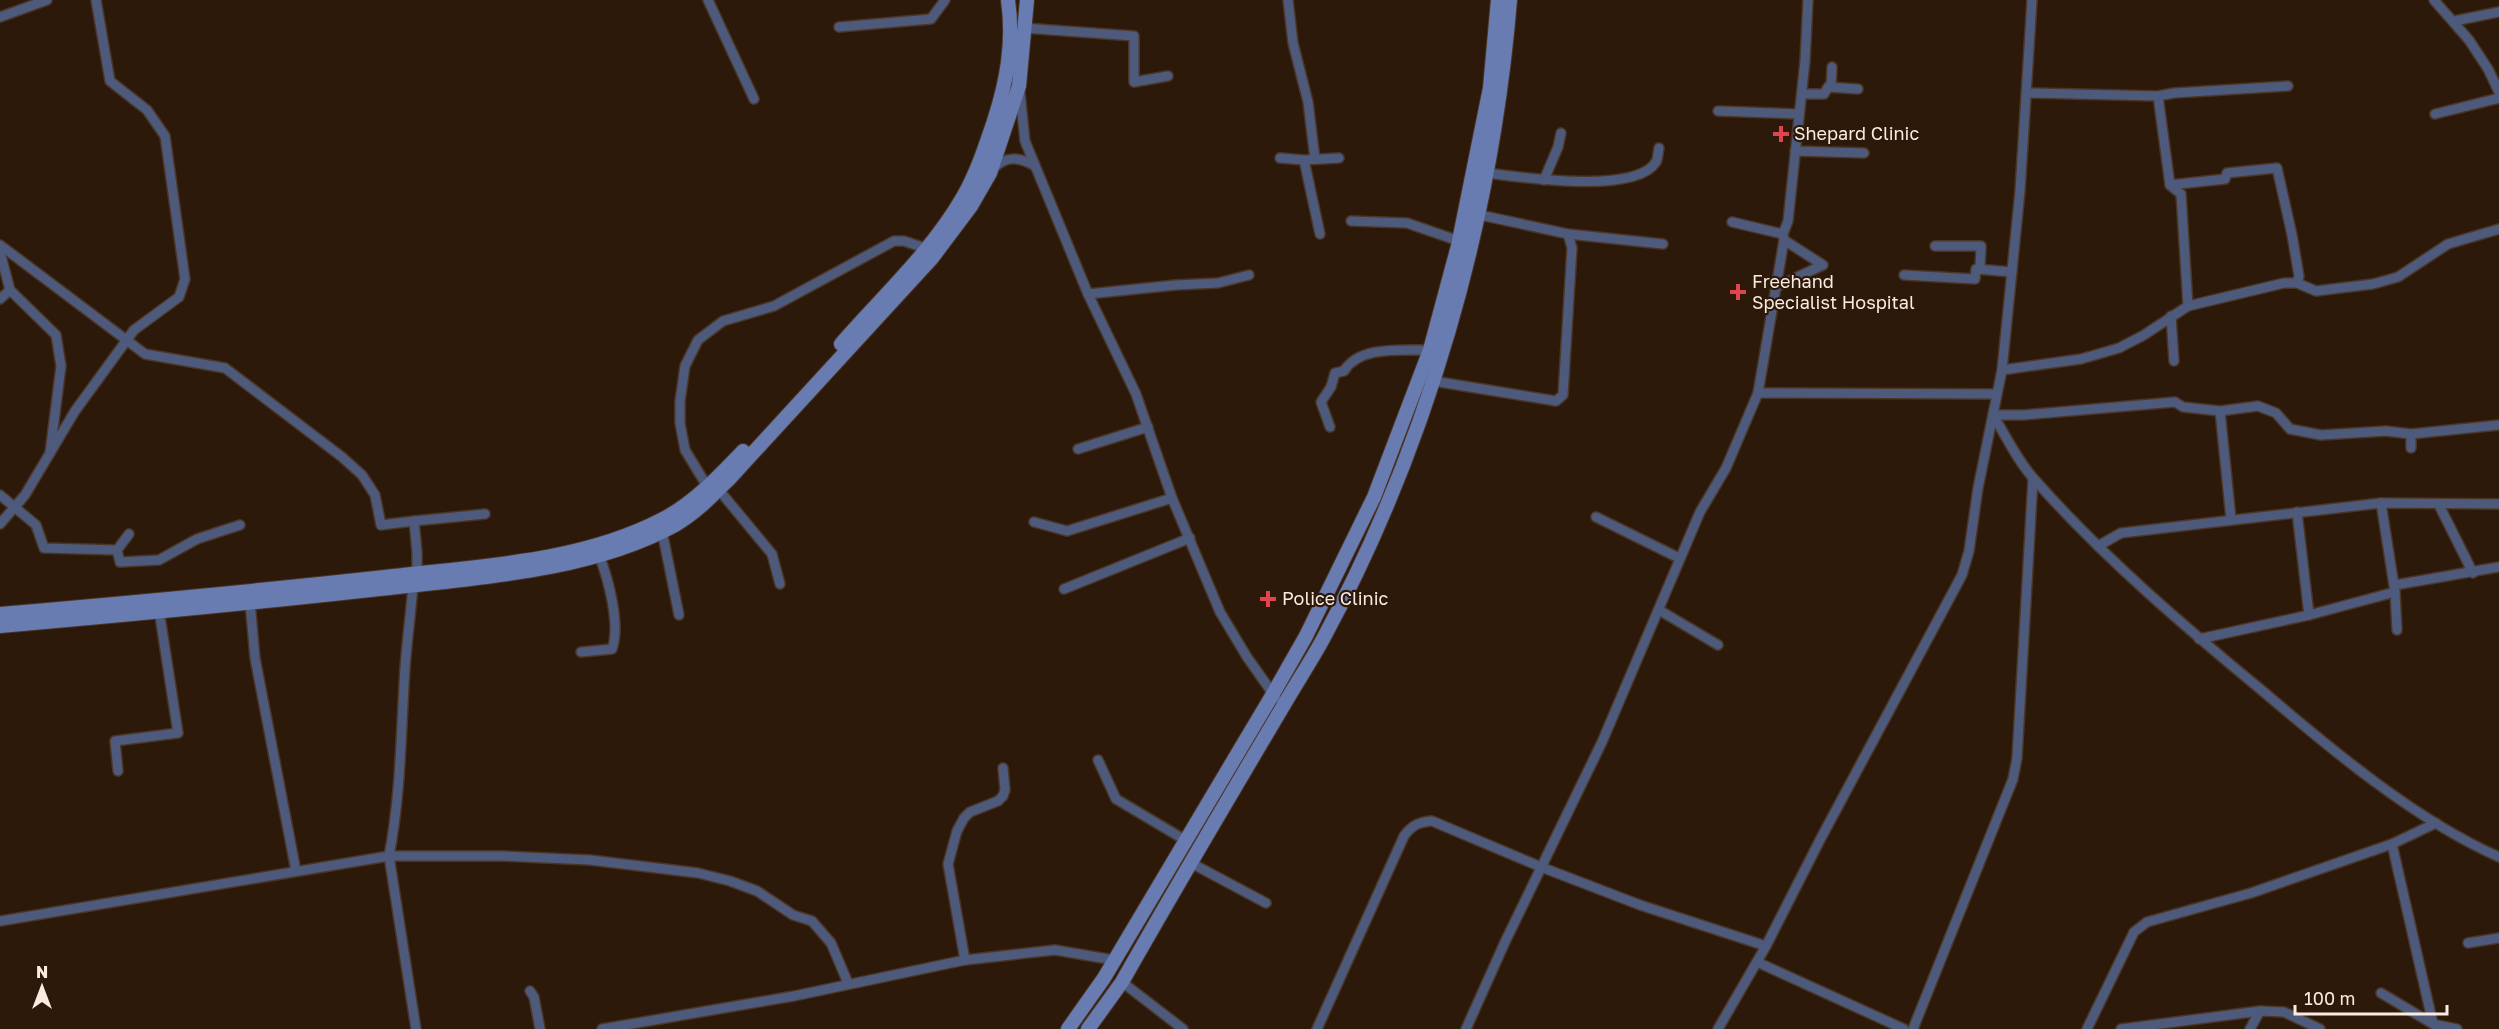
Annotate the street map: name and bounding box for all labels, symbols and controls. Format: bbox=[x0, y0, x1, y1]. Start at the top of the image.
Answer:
place label: Shepard Clinic bbox=[1794, 122, 1919, 144]
marker: Shepard Clinic bbox=[1772, 125, 1790, 143]
place label: Freehand Specialist Hospital bbox=[1752, 270, 1915, 313]
marker: Freehand Specialist Hospital bbox=[1729, 283, 1747, 301]
place label: Police Clinic bbox=[1282, 587, 1388, 609]
marker: Police Clinic bbox=[1259, 590, 1277, 608]
north arrow bbox=[12, 957, 72, 1017]
text: N bbox=[36, 962, 48, 982]
scale bar bbox=[2295, 978, 2446, 1016]
text: 100 m bbox=[2304, 987, 2355, 1009]

